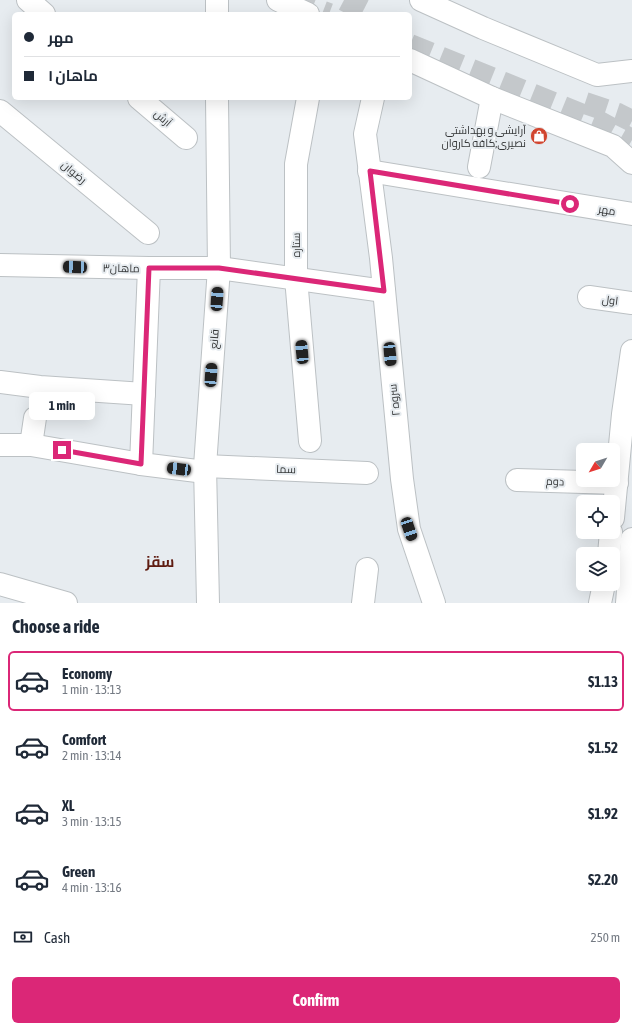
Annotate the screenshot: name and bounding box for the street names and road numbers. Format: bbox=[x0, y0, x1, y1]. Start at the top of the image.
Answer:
street label: آرش bbox=[151, 107, 174, 130]
street label: رضوان bbox=[59, 158, 89, 187]
street label: مهر bbox=[596, 203, 617, 218]
street label: ستاره bbox=[290, 233, 303, 257]
street label: ماهان۳ bbox=[102, 262, 140, 275]
street label: اول bbox=[601, 293, 619, 308]
street label: قانع bbox=[207, 329, 223, 349]
street label: سروه ۲ bbox=[386, 383, 403, 417]
street label: سما bbox=[276, 463, 296, 475]
street label: دوم bbox=[546, 475, 564, 489]

